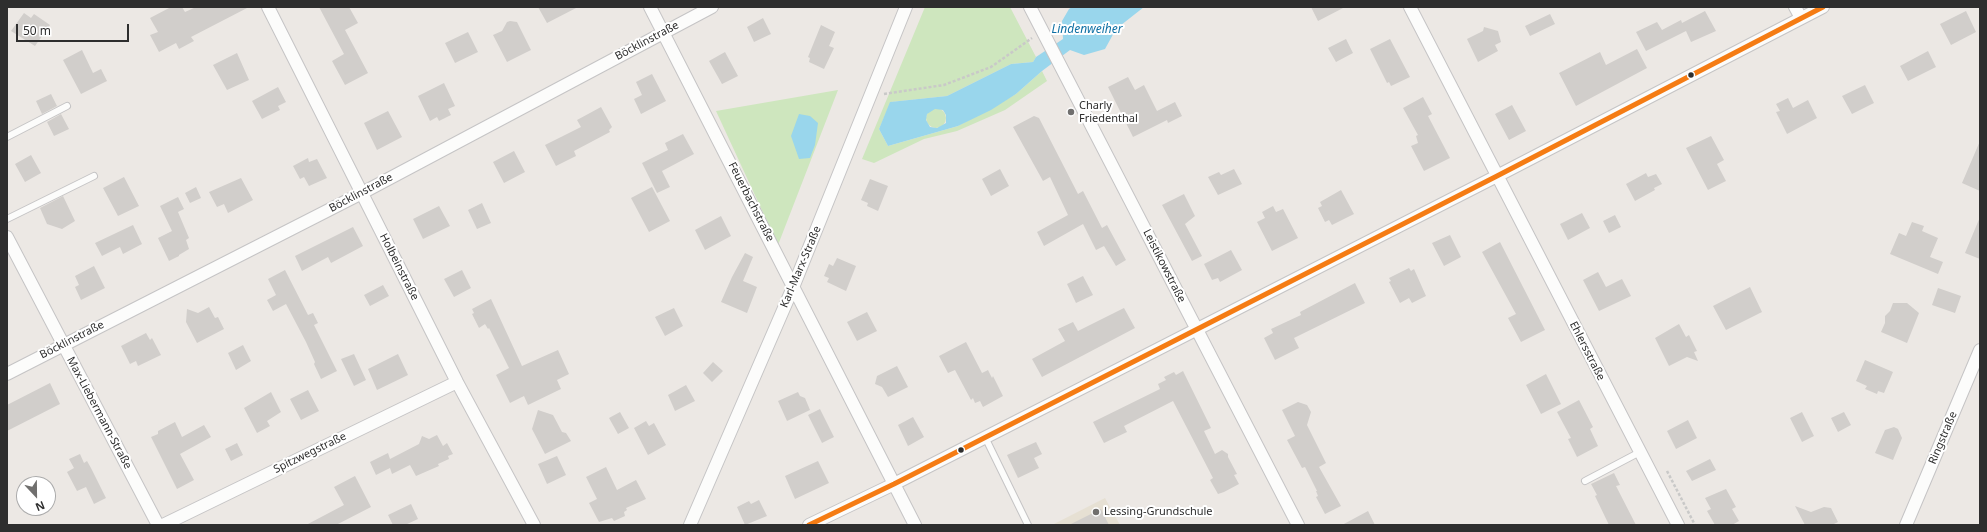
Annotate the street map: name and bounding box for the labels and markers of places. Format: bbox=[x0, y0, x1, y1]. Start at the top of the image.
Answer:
unlabelled marker bbox=[1686, 70, 1696, 80]
place label: Charly Friedenthal bbox=[1079, 99, 1138, 125]
marker: Charly Friedenthal bbox=[1066, 107, 1076, 117]
unlabelled marker bbox=[956, 445, 966, 455]
place label: Lessing-Grundschule bbox=[1104, 505, 1213, 519]
marker: Lessing-Grundschule bbox=[1091, 507, 1101, 517]

